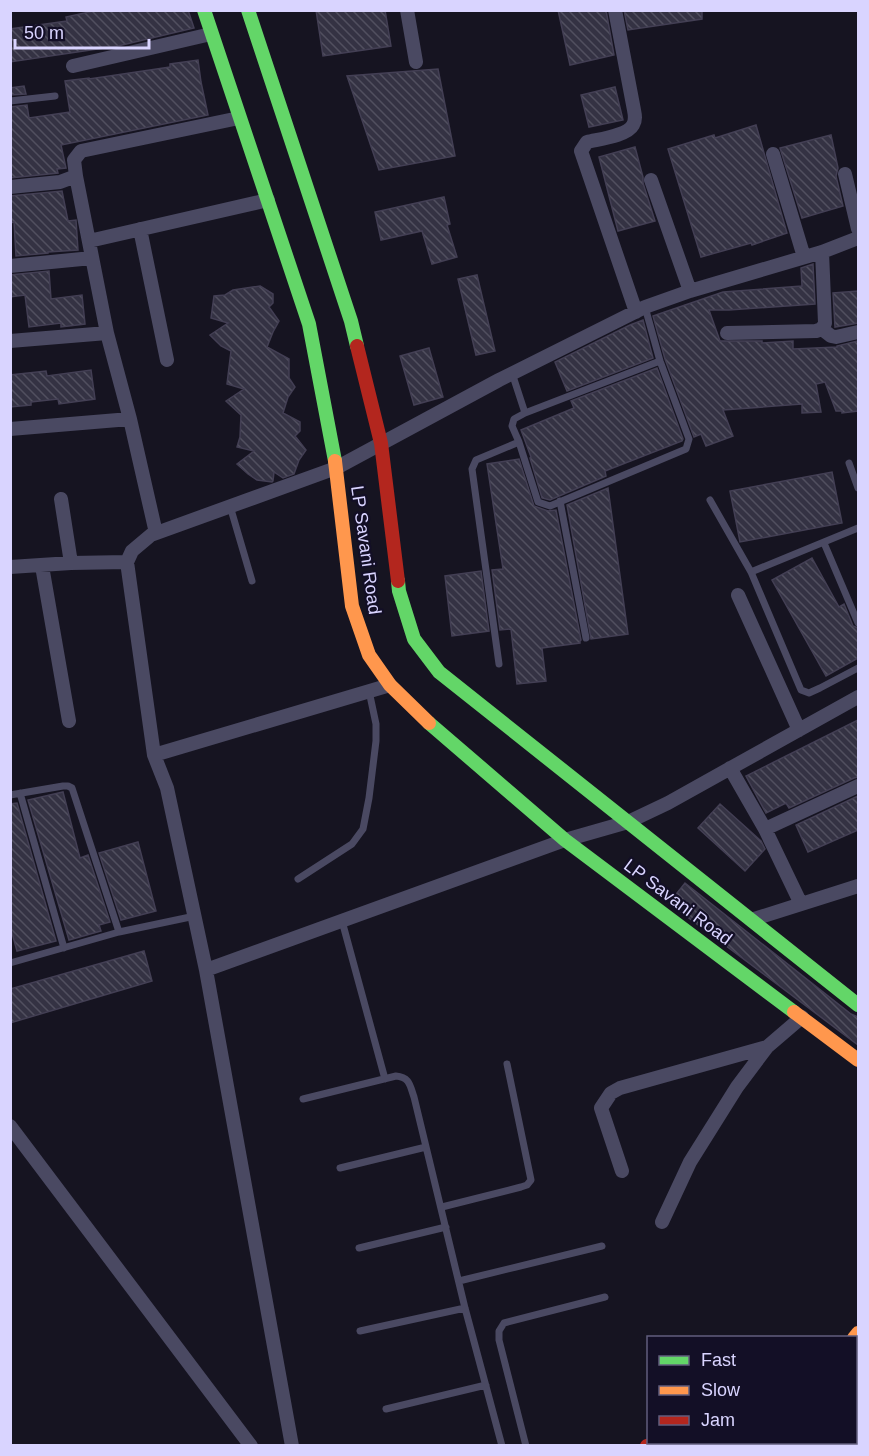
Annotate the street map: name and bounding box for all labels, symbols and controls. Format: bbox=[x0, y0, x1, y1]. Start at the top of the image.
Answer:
scale bar bbox=[15, 12, 148, 50]
text: 50 m bbox=[24, 23, 64, 43]
street label: LP Savani Road bbox=[347, 484, 385, 616]
street label: LP Savani Road bbox=[620, 855, 736, 949]
legend bbox=[647, 1336, 857, 1444]
text: Fast bbox=[701, 1350, 736, 1370]
text: Slow bbox=[701, 1380, 741, 1400]
text: Jam bbox=[701, 1410, 735, 1430]

